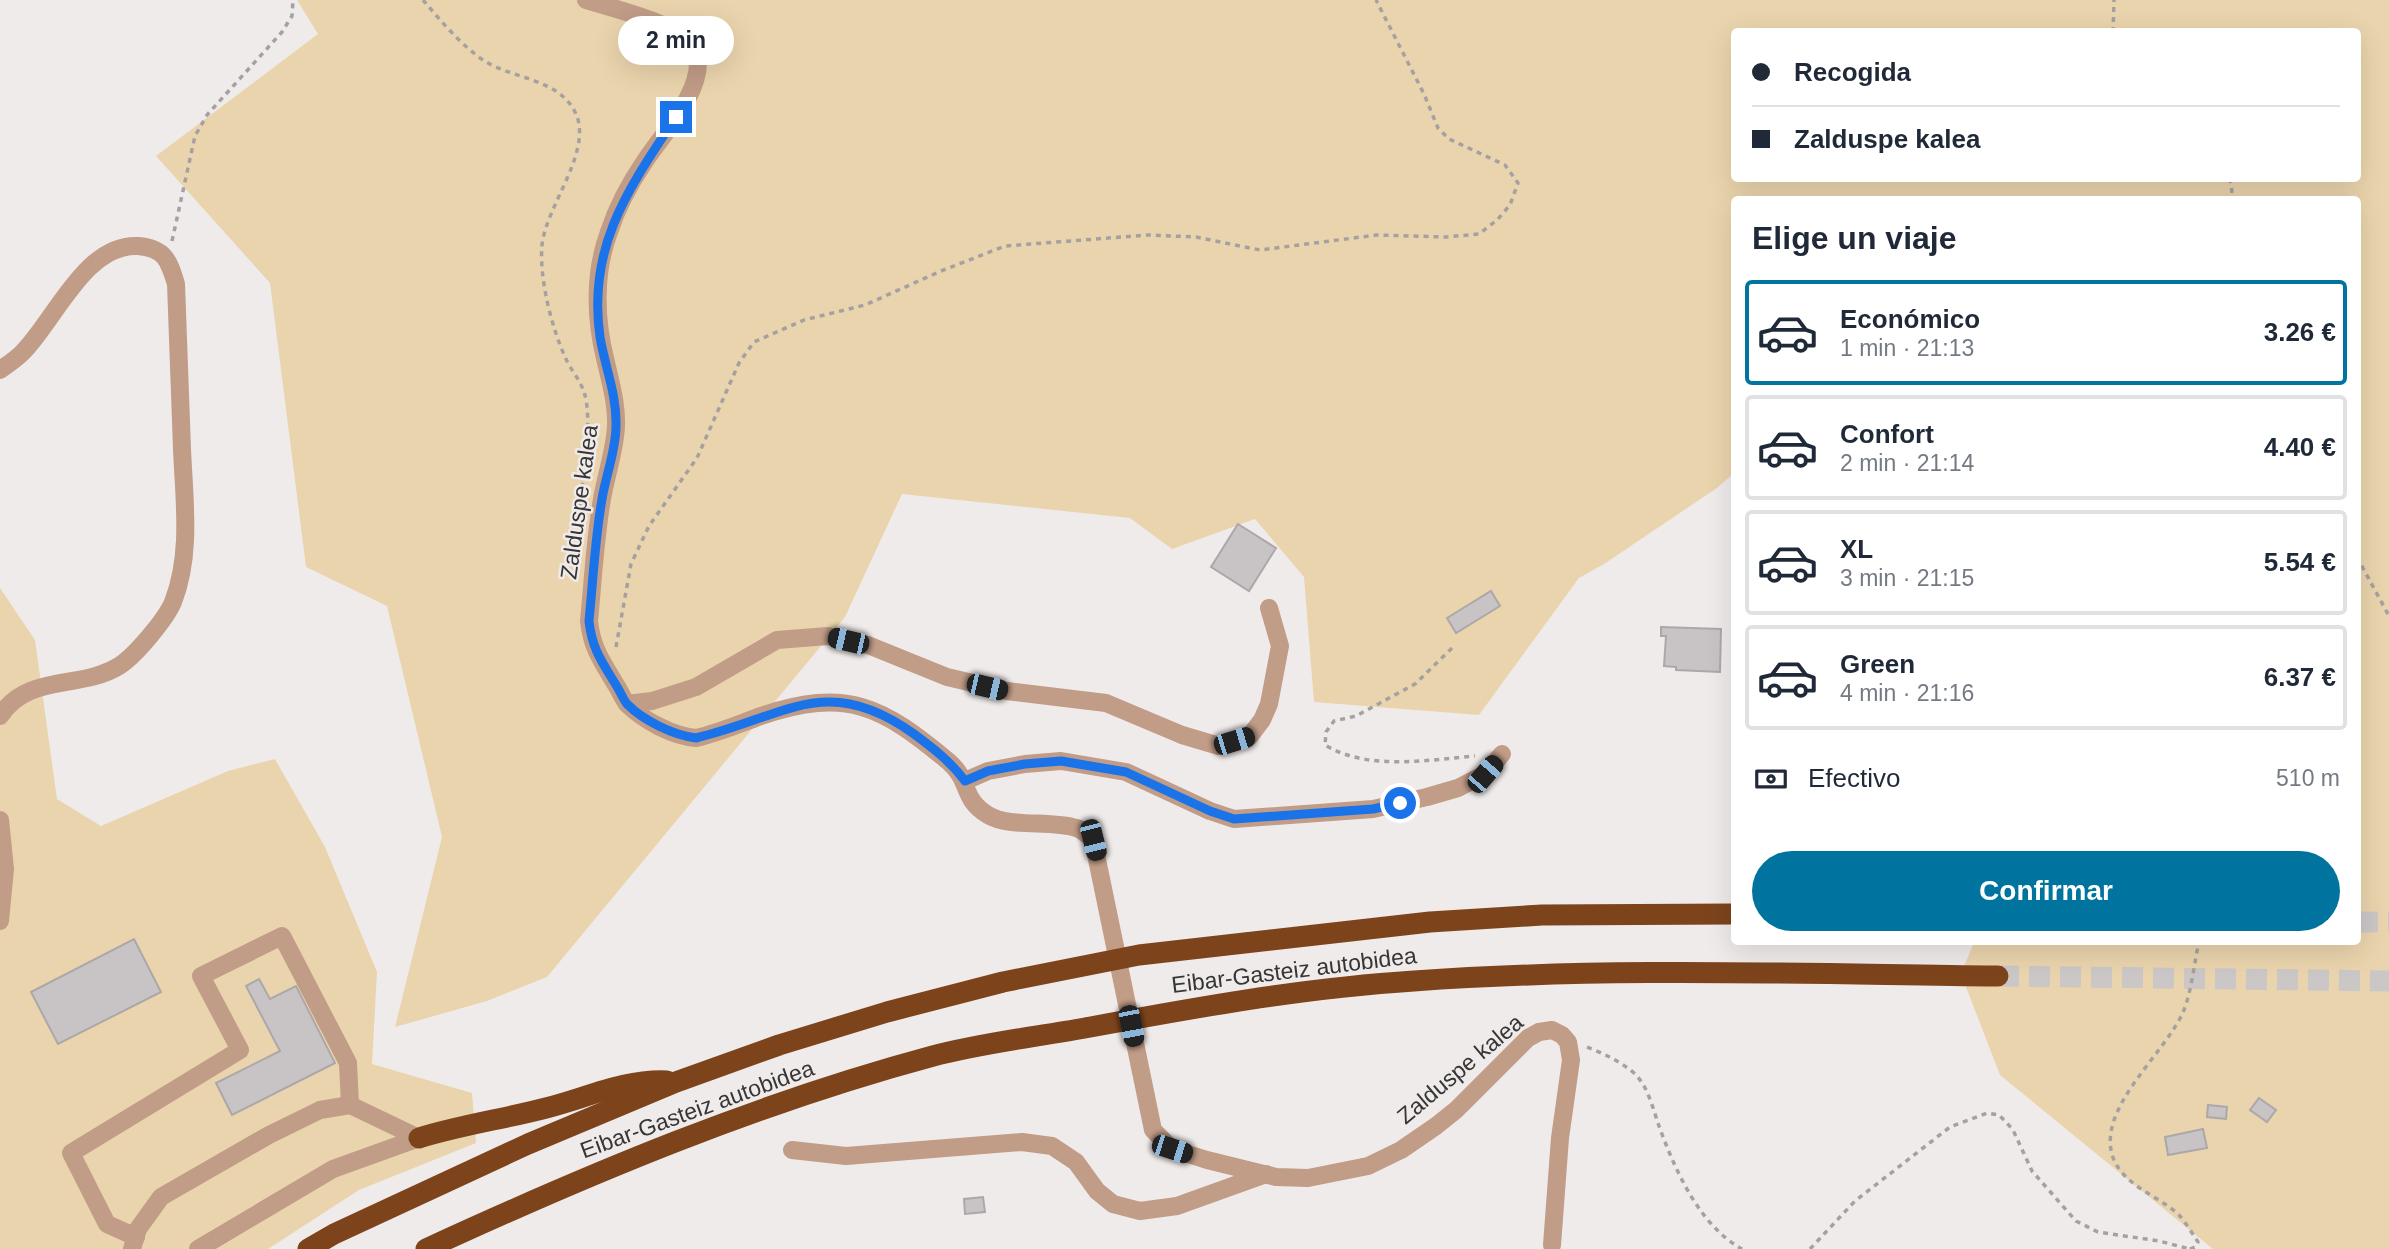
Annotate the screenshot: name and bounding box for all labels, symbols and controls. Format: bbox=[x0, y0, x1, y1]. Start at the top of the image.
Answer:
callout: 2 min bbox=[618, 16, 734, 64]
text: 2 min bbox=[646, 27, 706, 53]
text: Recogida bbox=[1794, 57, 1911, 87]
route end bbox=[660, 101, 692, 133]
text: Zalduspe kalea bbox=[1794, 124, 1980, 154]
text: Elige un viaje bbox=[1752, 220, 1957, 256]
icon: car bbox=[1756, 301, 1819, 364]
text: Económico bbox=[1840, 304, 1980, 334]
text: 3.26 € bbox=[2264, 317, 2336, 347]
text: 1 min · 21:13 bbox=[1840, 335, 1974, 361]
icon: car bbox=[1756, 416, 1819, 479]
text: Confort bbox=[1840, 419, 1934, 449]
street label: Zalduspe kalea bbox=[555, 423, 603, 581]
text: 4.40 € bbox=[2264, 432, 2336, 462]
text: 2 min · 21:14 bbox=[1840, 450, 1974, 476]
icon: car bbox=[1756, 531, 1819, 594]
text: XL bbox=[1840, 534, 1873, 564]
text: 5.54 € bbox=[2264, 547, 2336, 577]
text: 3 min · 21:15 bbox=[1840, 565, 1974, 591]
car bbox=[826, 626, 871, 656]
icon: car bbox=[1756, 646, 1819, 709]
text: Green bbox=[1840, 649, 1915, 679]
text: 6.37 € bbox=[2264, 662, 2336, 692]
car bbox=[965, 672, 1010, 702]
text: 4 min · 21:16 bbox=[1840, 680, 1974, 706]
car bbox=[1211, 725, 1258, 757]
car bbox=[1464, 751, 1507, 797]
icon: cash bbox=[1752, 760, 1790, 798]
text: Efectivo bbox=[1808, 763, 1901, 793]
text: 510 m bbox=[2276, 765, 2340, 791]
route start bbox=[1384, 787, 1416, 819]
car bbox=[1078, 817, 1109, 863]
button: Confirmar bbox=[1752, 851, 2340, 931]
street label: Eibar-Gasteiz autobidea bbox=[1170, 942, 1418, 998]
car bbox=[1117, 1003, 1146, 1049]
street label: Zalduspe kalea bbox=[1392, 1009, 1528, 1129]
street label: Eibar-Gasteiz autobidea bbox=[577, 1055, 818, 1163]
car bbox=[1149, 1133, 1196, 1165]

